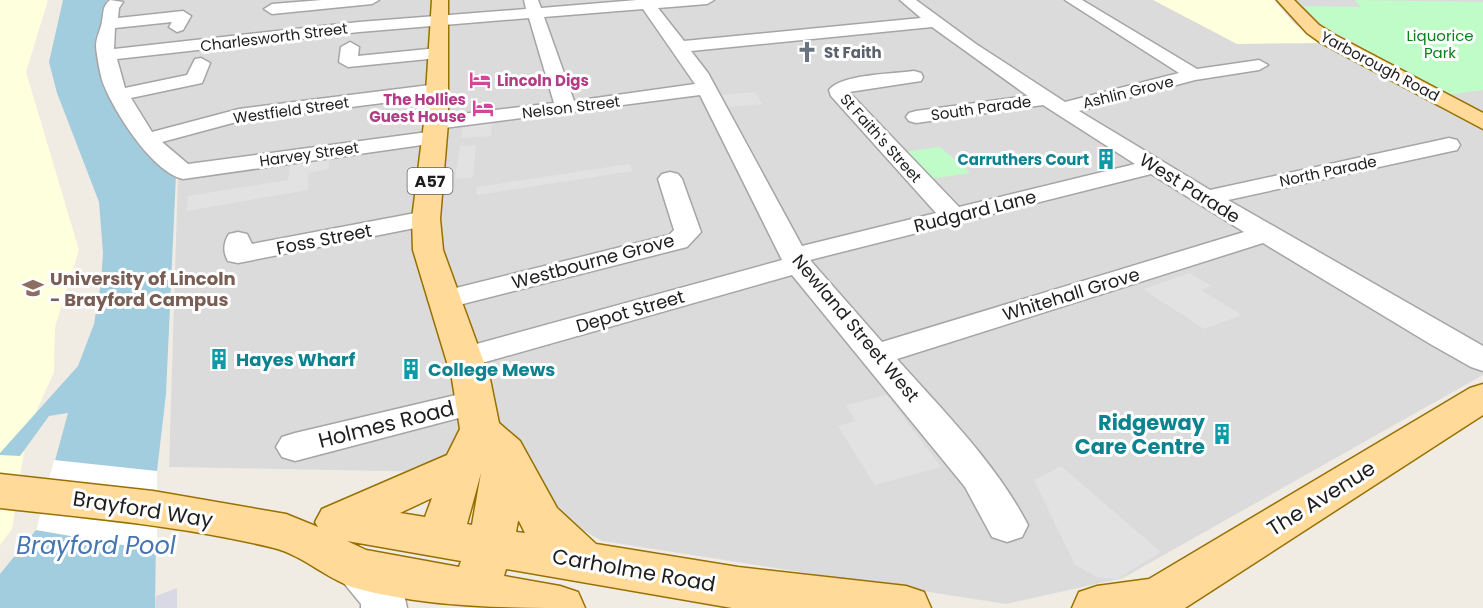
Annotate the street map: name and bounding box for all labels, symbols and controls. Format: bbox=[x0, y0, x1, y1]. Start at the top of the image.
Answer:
street label: Charlesworth Street bbox=[199, 18, 349, 56]
park label: Liquorice Park bbox=[1406, 25, 1474, 63]
street label: Yarborough Road bbox=[1317, 26, 1443, 106]
church icon: St Faith bbox=[795, 40, 819, 64]
place label: St Faith bbox=[824, 42, 882, 63]
hotel icon: Lincoln Digs bbox=[468, 68, 492, 92]
place label: Lincoln Digs bbox=[497, 70, 589, 91]
street label: Ashlin Grove bbox=[1080, 71, 1176, 113]
place label: The Hollies Guest House bbox=[369, 89, 466, 127]
street label: St Faith's Street bbox=[835, 89, 927, 187]
street label: Westfield Street bbox=[232, 91, 350, 129]
street label: Nelson Street bbox=[521, 91, 621, 123]
street label: South Parade bbox=[929, 91, 1033, 125]
hotel icon: The Hollies Guest House bbox=[471, 96, 495, 120]
street label: Harvey Street bbox=[258, 137, 360, 171]
building icon: Carruthers Court bbox=[1094, 147, 1118, 171]
street label: West Parade bbox=[1135, 147, 1245, 229]
place label: Carruthers Court bbox=[957, 149, 1089, 170]
street label: North Parade bbox=[1277, 150, 1379, 192]
road number: A57 bbox=[408, 168, 452, 194]
street label: Rudgard Lane bbox=[911, 184, 1039, 238]
street label: Foss Street bbox=[274, 217, 374, 261]
street label: Westbourne Grove bbox=[509, 227, 677, 295]
street label: Newland Street West bbox=[787, 249, 925, 407]
street label: Whitehall Grove bbox=[999, 261, 1143, 327]
place label: University of Lincoln - Brayford Campus bbox=[50, 266, 236, 312]
school or university icon: University of Lincoln - Brayford Campus bbox=[21, 276, 45, 300]
street label: Depot Street bbox=[573, 284, 687, 338]
building icon: Hayes Wharf bbox=[207, 347, 231, 371]
place label: Hayes Wharf bbox=[236, 347, 356, 372]
building icon: College Mews bbox=[399, 357, 423, 381]
place label: College Mews bbox=[428, 357, 555, 382]
street label: Holmes Road bbox=[315, 393, 457, 455]
place label: Ridgeway Care Centre bbox=[1075, 408, 1206, 461]
building icon: Ridgeway Care Centre bbox=[1210, 422, 1234, 446]
street label: The Avenue bbox=[1261, 453, 1381, 543]
street label: Brayford Way bbox=[71, 484, 215, 534]
water label: Brayford Pool bbox=[16, 529, 176, 562]
street label: Carholme Road bbox=[550, 541, 718, 599]

